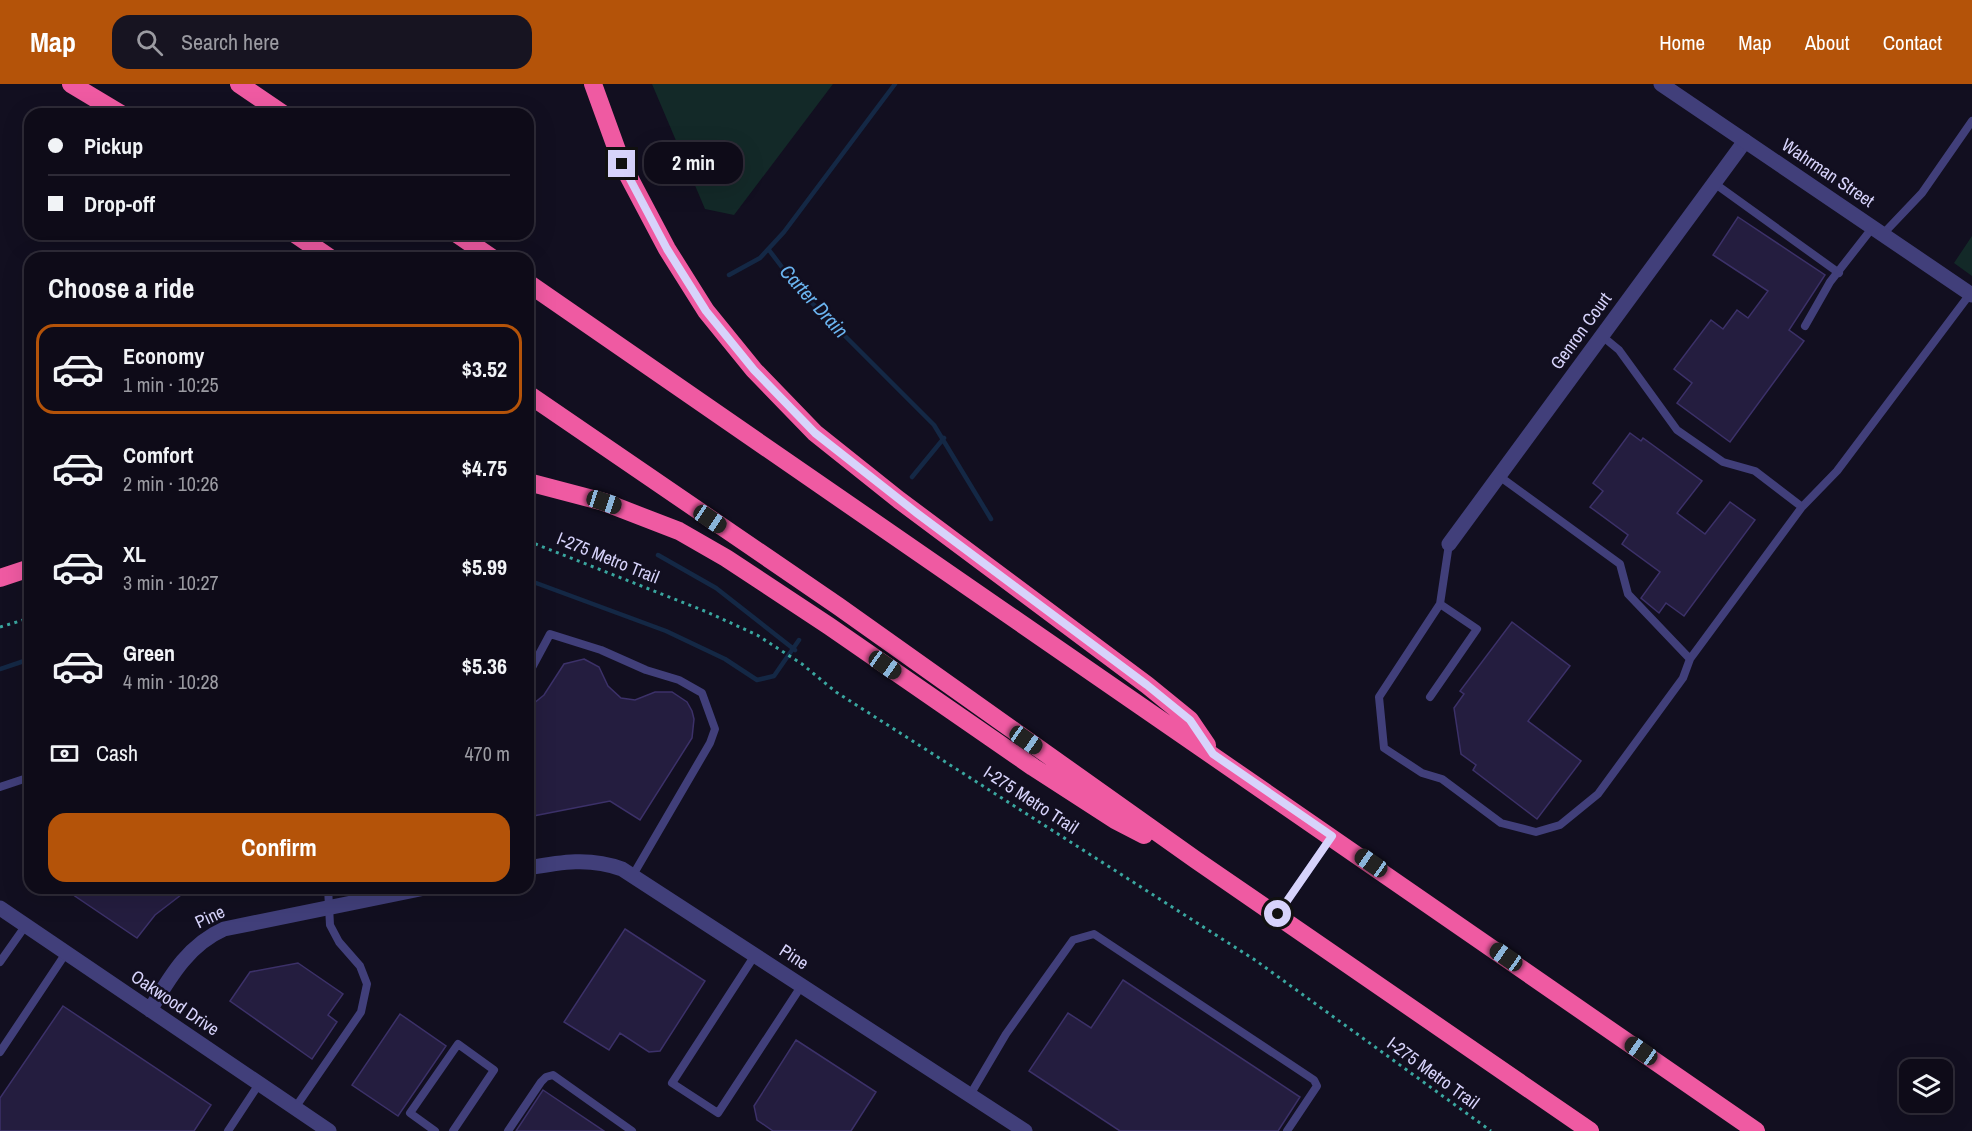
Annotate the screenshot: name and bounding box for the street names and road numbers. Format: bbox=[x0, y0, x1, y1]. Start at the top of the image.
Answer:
street label: Wahrman Street bbox=[1777, 132, 1880, 213]
street label: Genron Court bbox=[1544, 287, 1617, 374]
street label: I-275 Metro Trail bbox=[553, 526, 663, 589]
street label: I-275 Metro Trail bbox=[979, 760, 1083, 840]
street label: Pine bbox=[191, 899, 229, 934]
street label: Pine bbox=[775, 938, 814, 975]
street label: Oakwood Drive bbox=[126, 964, 224, 1041]
street label: I-275 Metro Trail bbox=[1382, 1031, 1484, 1115]

